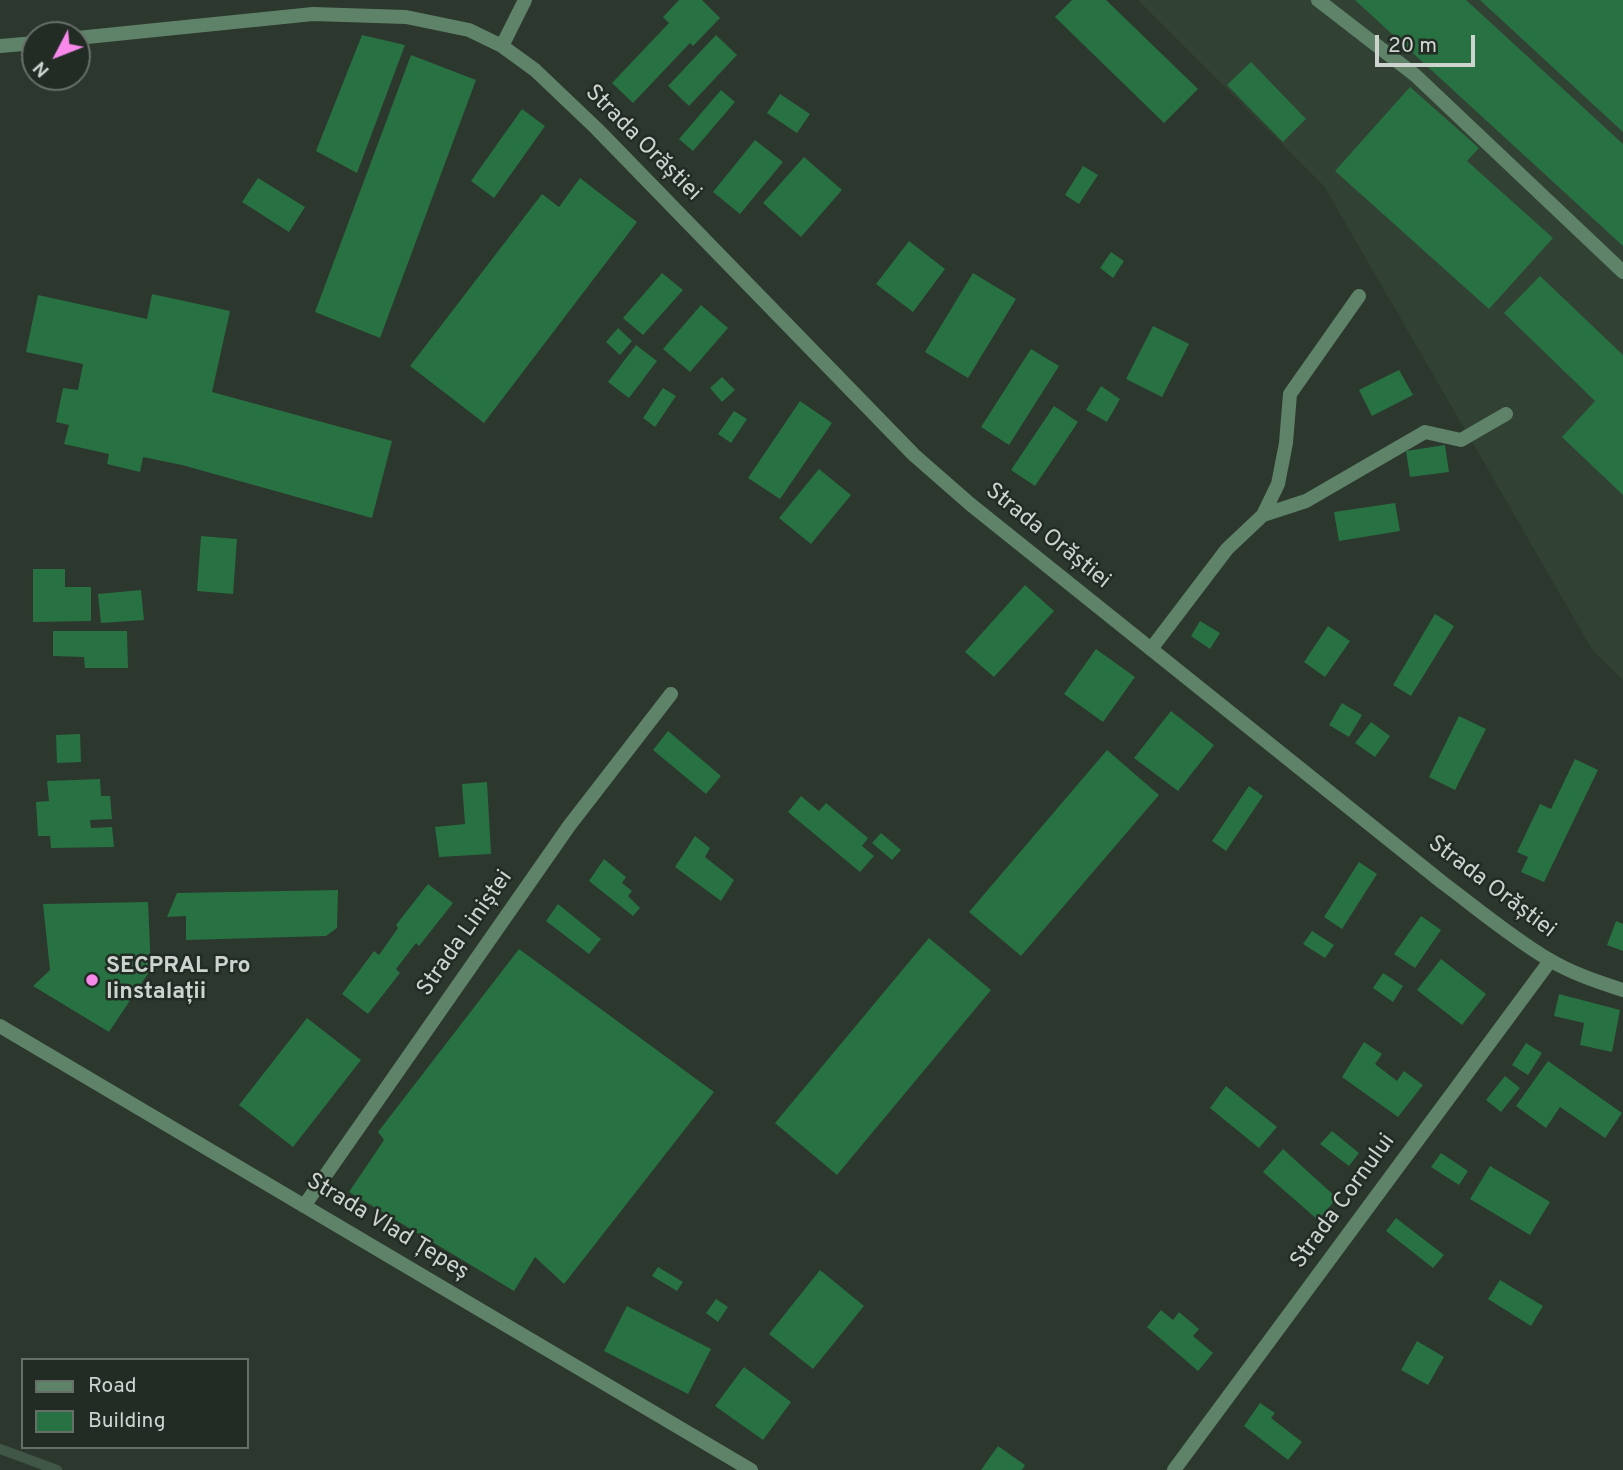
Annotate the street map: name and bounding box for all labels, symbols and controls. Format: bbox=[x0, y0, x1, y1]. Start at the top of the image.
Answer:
north arrow bbox=[21, 21, 91, 91]
scale bar bbox=[1378, 21, 1478, 65]
text: 20 m bbox=[1388, 33, 1437, 60]
text: N bbox=[28, 56, 55, 82]
street label: Strada Orăștiei bbox=[578, 80, 706, 208]
street label: Strada Orăștiei bbox=[979, 478, 1115, 596]
street label: Strada Orăștiei bbox=[1422, 831, 1560, 945]
street label: Strada Liniștei bbox=[412, 866, 520, 1002]
place label: SECPRAL Pro Iinstalații bbox=[106, 953, 250, 1007]
marker: SECPRAL Pro Iinstalații bbox=[84, 972, 100, 988]
street label: Strada Cornului bbox=[1286, 1129, 1402, 1275]
street label: Strada Vlad Țepeș bbox=[301, 1169, 473, 1287]
legend bbox=[21, 1358, 248, 1449]
text: Road bbox=[88, 1373, 137, 1400]
text: Building bbox=[88, 1408, 166, 1435]

